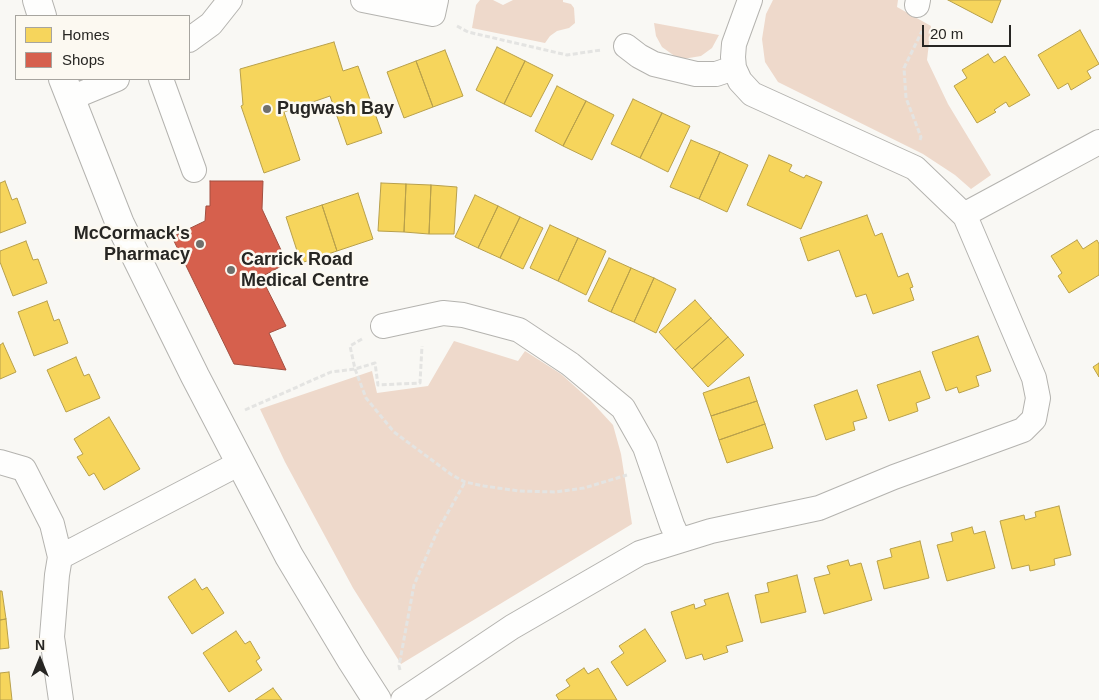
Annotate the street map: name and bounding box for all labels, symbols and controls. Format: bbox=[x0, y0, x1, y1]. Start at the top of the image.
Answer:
legend bbox=[15, 15, 190, 80]
scale bar bbox=[924, 15, 1013, 47]
text: 20 m bbox=[930, 25, 963, 42]
text: Homes bbox=[62, 26, 110, 43]
text: Shops bbox=[62, 51, 105, 68]
place label: Pugwash Bay bbox=[277, 98, 394, 120]
marker: Pugwash Bay bbox=[261, 103, 273, 115]
place label: McCormack's Pharmacy bbox=[74, 223, 190, 266]
marker: McCormack's Pharmacy bbox=[194, 238, 206, 250]
place label: Carrick Road Medical Centre bbox=[241, 249, 369, 292]
marker: Carrick Road Medical Centre bbox=[225, 264, 237, 276]
north arrow bbox=[15, 635, 65, 685]
text: N bbox=[35, 637, 45, 653]

